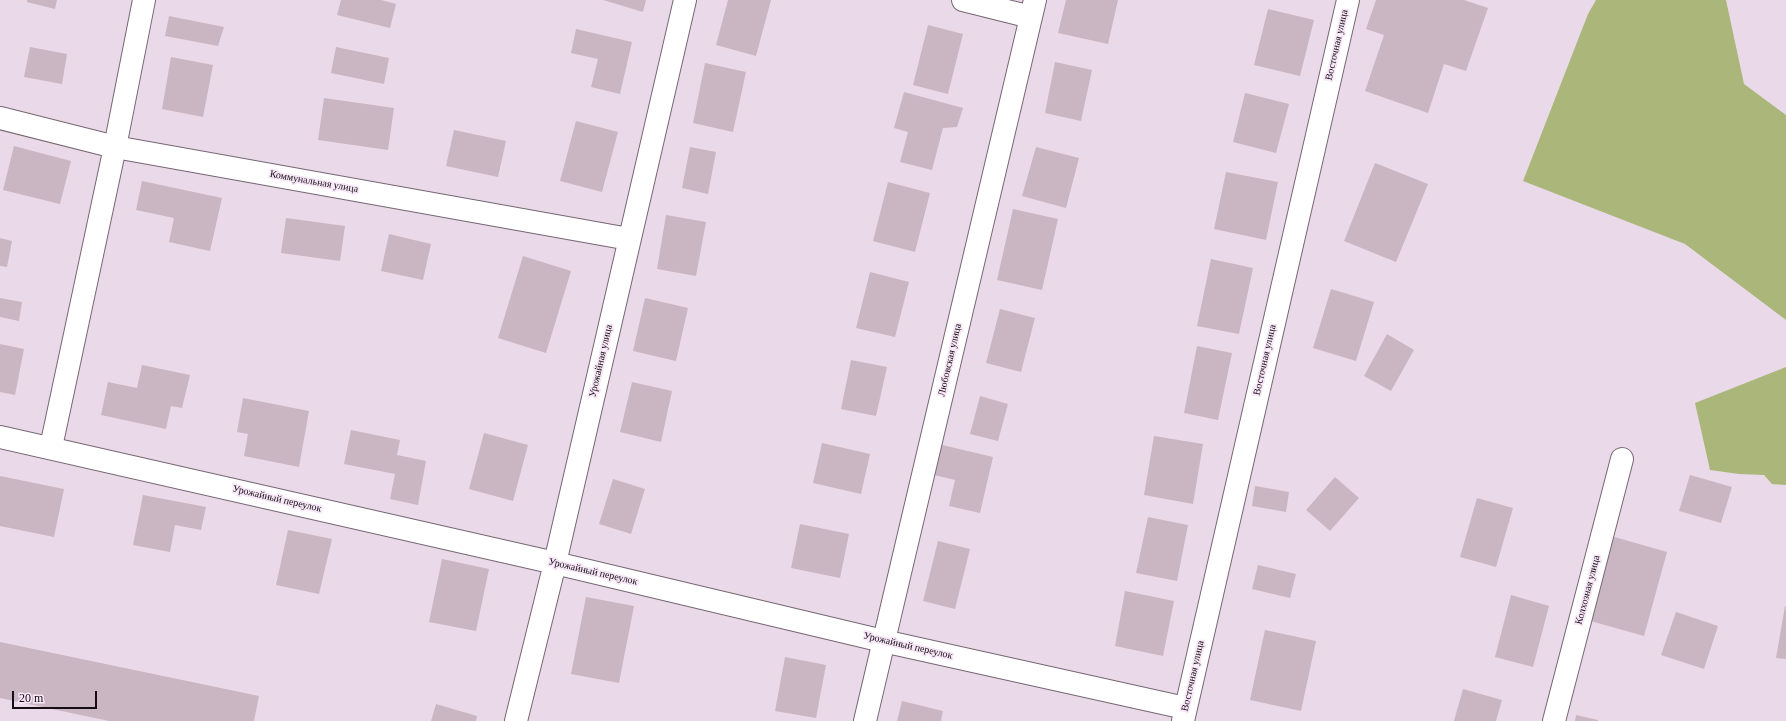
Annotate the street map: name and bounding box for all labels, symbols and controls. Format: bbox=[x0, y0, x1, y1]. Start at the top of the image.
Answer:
street label: Восточная улица bbox=[1323, 9, 1351, 81]
street label: Коммунальная улица bbox=[269, 168, 359, 196]
street label: Любовская улица bbox=[936, 322, 964, 398]
street label: Урожайная улица bbox=[587, 323, 615, 399]
street label: Восточная улица bbox=[1251, 324, 1279, 396]
street label: Урожайный переулок bbox=[231, 483, 323, 515]
street label: Колхозная улица bbox=[1573, 554, 1603, 626]
street label: Урожайный переулок bbox=[547, 556, 639, 588]
street label: Урожайный переулок bbox=[862, 630, 954, 662]
street label: Восточная улица bbox=[1179, 640, 1207, 712]
scale bar bbox=[14, 683, 99, 709]
text: 20 m bbox=[19, 691, 43, 705]

